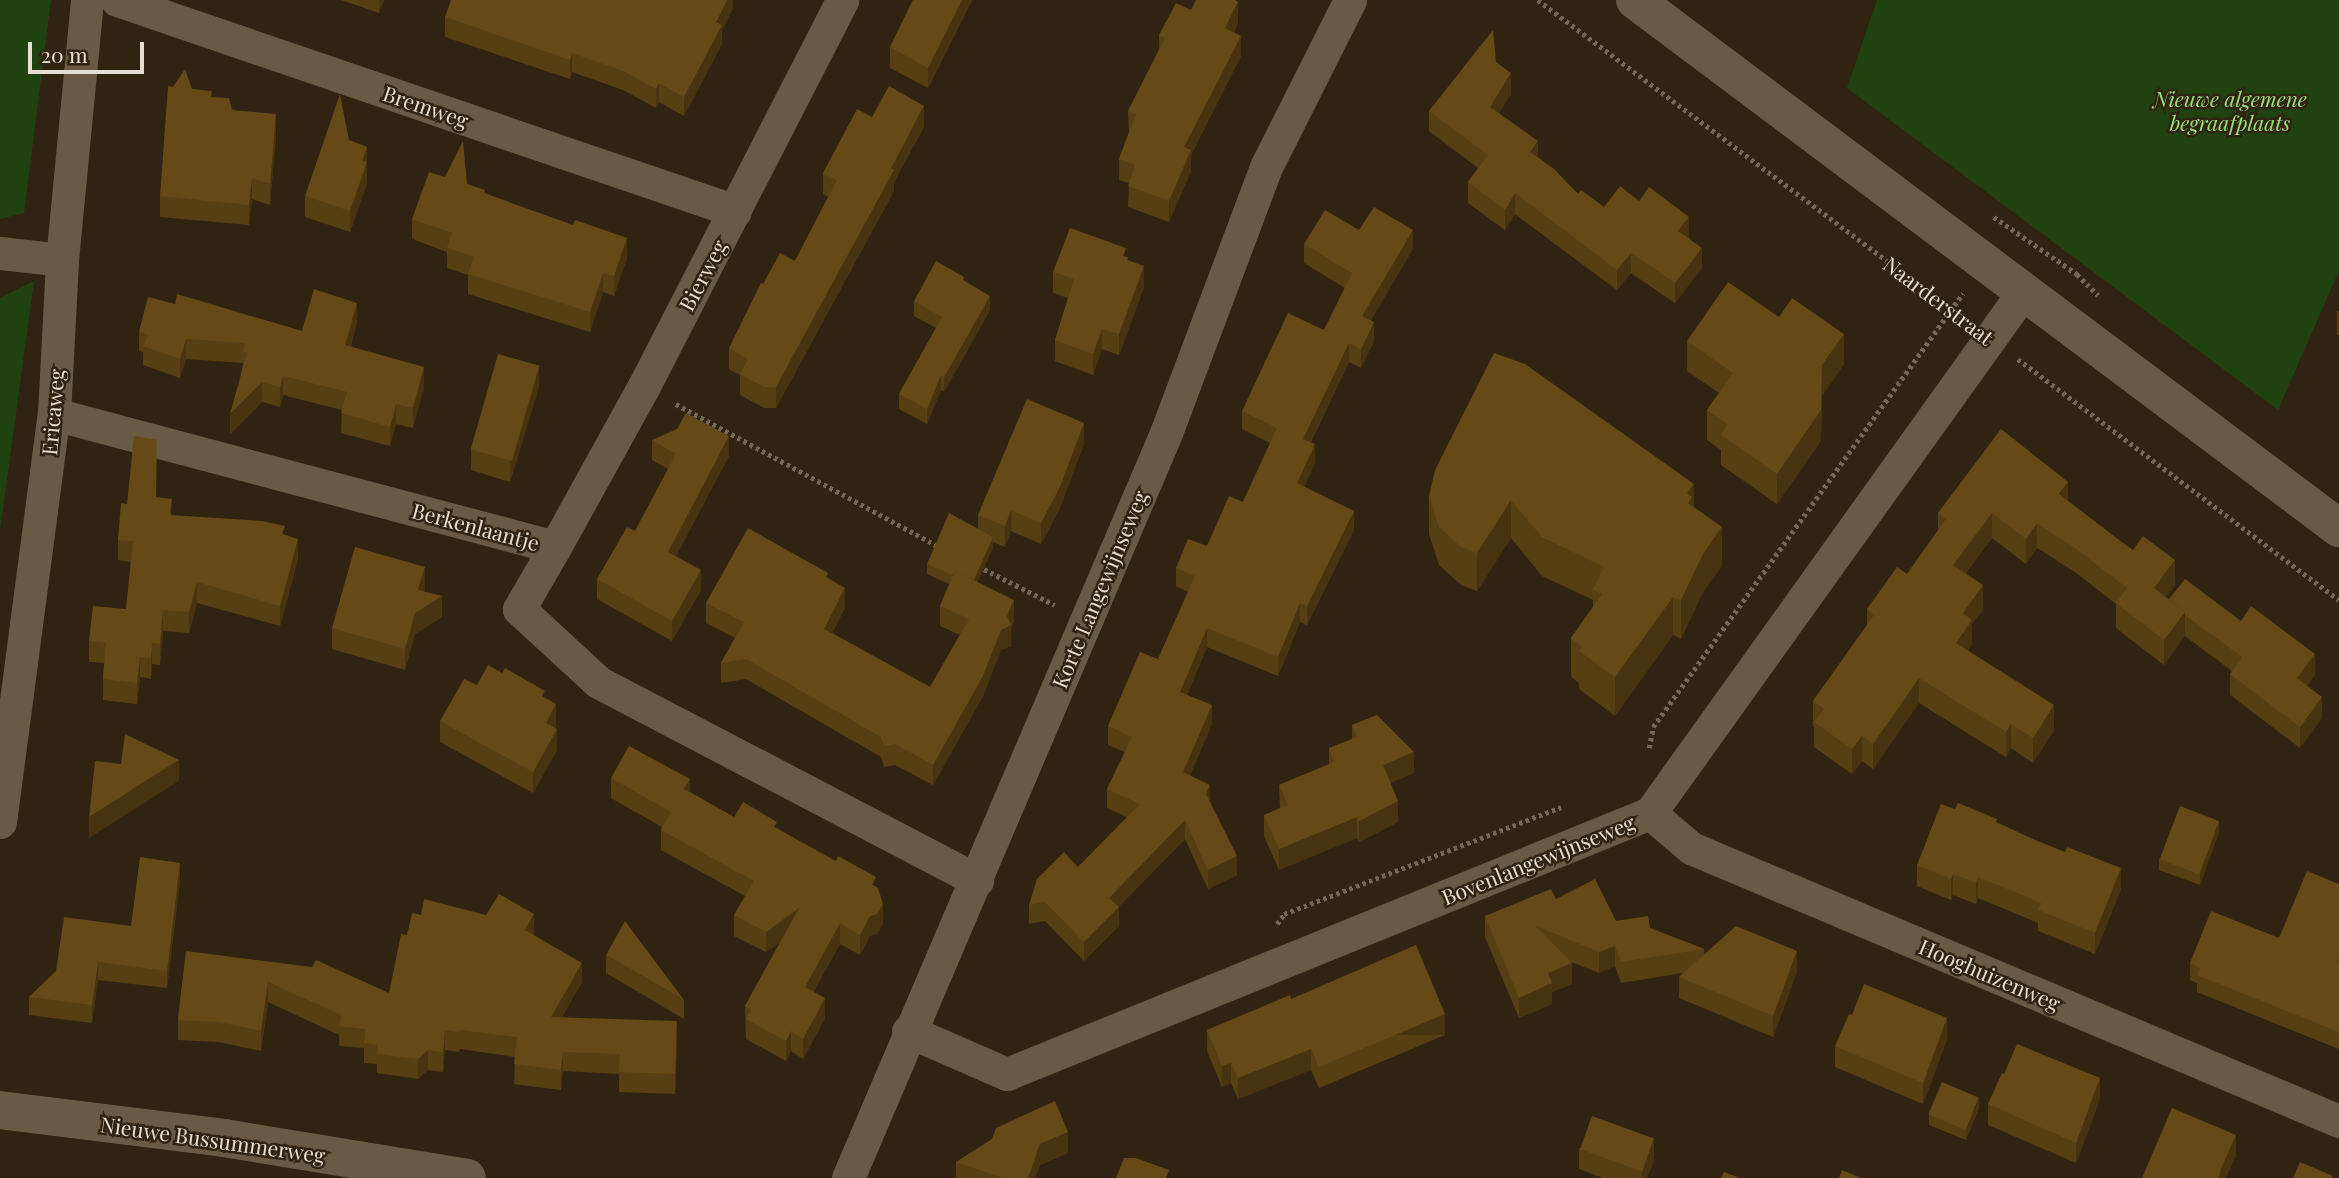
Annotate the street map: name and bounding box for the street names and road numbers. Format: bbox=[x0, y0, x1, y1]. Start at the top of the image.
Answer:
street label: Bremweg bbox=[380, 80, 472, 132]
street label: Bierweg bbox=[673, 235, 731, 315]
street label: Naarderstraat bbox=[1879, 251, 1999, 349]
street label: Ericaweg bbox=[36, 368, 68, 456]
street label: Korte Langewijnseweg bbox=[1046, 486, 1152, 692]
street label: Berkenlaantje bbox=[410, 497, 542, 555]
street label: Bovenlangewijnseweg bbox=[1438, 809, 1638, 909]
street label: Hooghuizenweg bbox=[1916, 933, 2064, 1015]
street label: Nieuwe Bussummerweg bbox=[99, 1111, 327, 1167]

